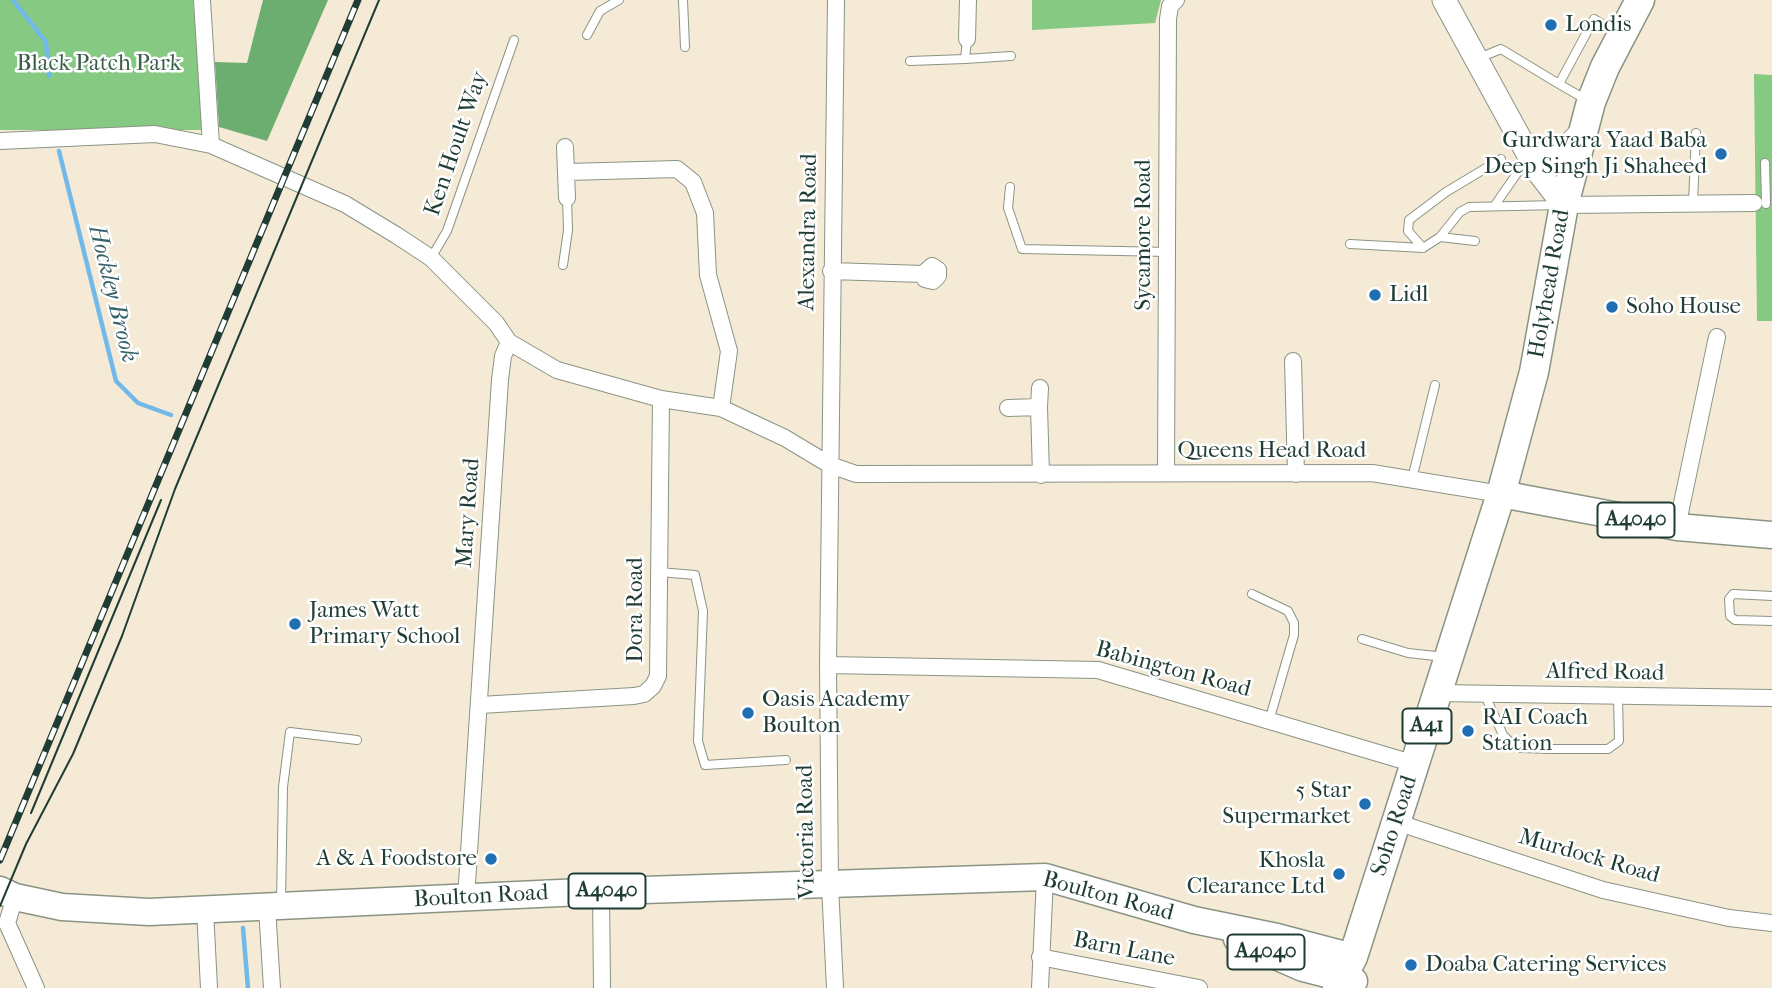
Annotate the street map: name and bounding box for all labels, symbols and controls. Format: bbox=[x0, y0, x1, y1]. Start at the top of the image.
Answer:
place label: Londis bbox=[1565, 11, 1632, 39]
marker: Londis bbox=[1543, 17, 1559, 33]
park label: Black Patch Park bbox=[17, 50, 181, 78]
street label: Ken Hoult Way bbox=[419, 68, 495, 220]
place label: Gurdwara Yaad Baba Deep Singh Ji Shaheed bbox=[1484, 127, 1707, 181]
marker: Gurdwara Yaad Baba Deep Singh Ji Shaheed bbox=[1713, 146, 1729, 162]
street label: Alexandra Road bbox=[794, 153, 824, 311]
street label: Sycamore Road bbox=[1130, 159, 1158, 311]
street label: Holyhead Road bbox=[1523, 207, 1577, 361]
water label: Hockley Brook bbox=[81, 222, 143, 366]
place label: Lidl bbox=[1389, 281, 1428, 309]
marker: Lidl bbox=[1367, 287, 1383, 303]
place label: Soho House bbox=[1626, 293, 1741, 321]
marker: Soho House bbox=[1604, 299, 1620, 315]
street label: Queens Head Road bbox=[1178, 437, 1366, 465]
street label: Mary Road bbox=[451, 457, 487, 569]
road number: A4040 bbox=[1598, 503, 1674, 538]
street label: Dora Road bbox=[622, 557, 650, 663]
place label: James Watt Primary School bbox=[309, 597, 460, 651]
marker: James Watt Primary School bbox=[287, 616, 303, 632]
street label: Babington Road bbox=[1092, 636, 1254, 704]
street label: Alfred Road bbox=[1545, 658, 1665, 688]
place label: Oasis Academy Boulton bbox=[762, 686, 910, 740]
place label: RAI Coach Station bbox=[1482, 704, 1588, 758]
marker: Oasis Academy Boulton bbox=[740, 705, 756, 721]
road number: A41 bbox=[1402, 708, 1452, 744]
marker: RAI Coach Station bbox=[1460, 723, 1476, 739]
street label: Victoria Road bbox=[792, 764, 822, 900]
street label: Soho Road bbox=[1366, 772, 1424, 880]
place label: 5 Star Supermarket bbox=[1222, 777, 1351, 831]
marker: 5 Star Supermarket bbox=[1357, 796, 1373, 812]
street label: Murdock Road bbox=[1515, 824, 1663, 890]
place label: A & A Foodstore bbox=[316, 845, 477, 873]
place label: Khosla Clearance Ltd bbox=[1187, 847, 1325, 901]
marker: A & A Foodstore bbox=[483, 851, 499, 867]
street label: Boulton Road bbox=[1039, 866, 1177, 928]
marker: Khosla Clearance Ltd bbox=[1331, 866, 1347, 882]
road number: A4040 bbox=[568, 874, 646, 908]
street label: Boulton Road bbox=[413, 880, 549, 914]
street label: Barn Lane bbox=[1071, 927, 1177, 973]
road number: A4040 bbox=[1228, 934, 1304, 970]
place label: Doaba Catering Services bbox=[1425, 951, 1667, 979]
marker: Doaba Catering Services bbox=[1403, 957, 1419, 973]

